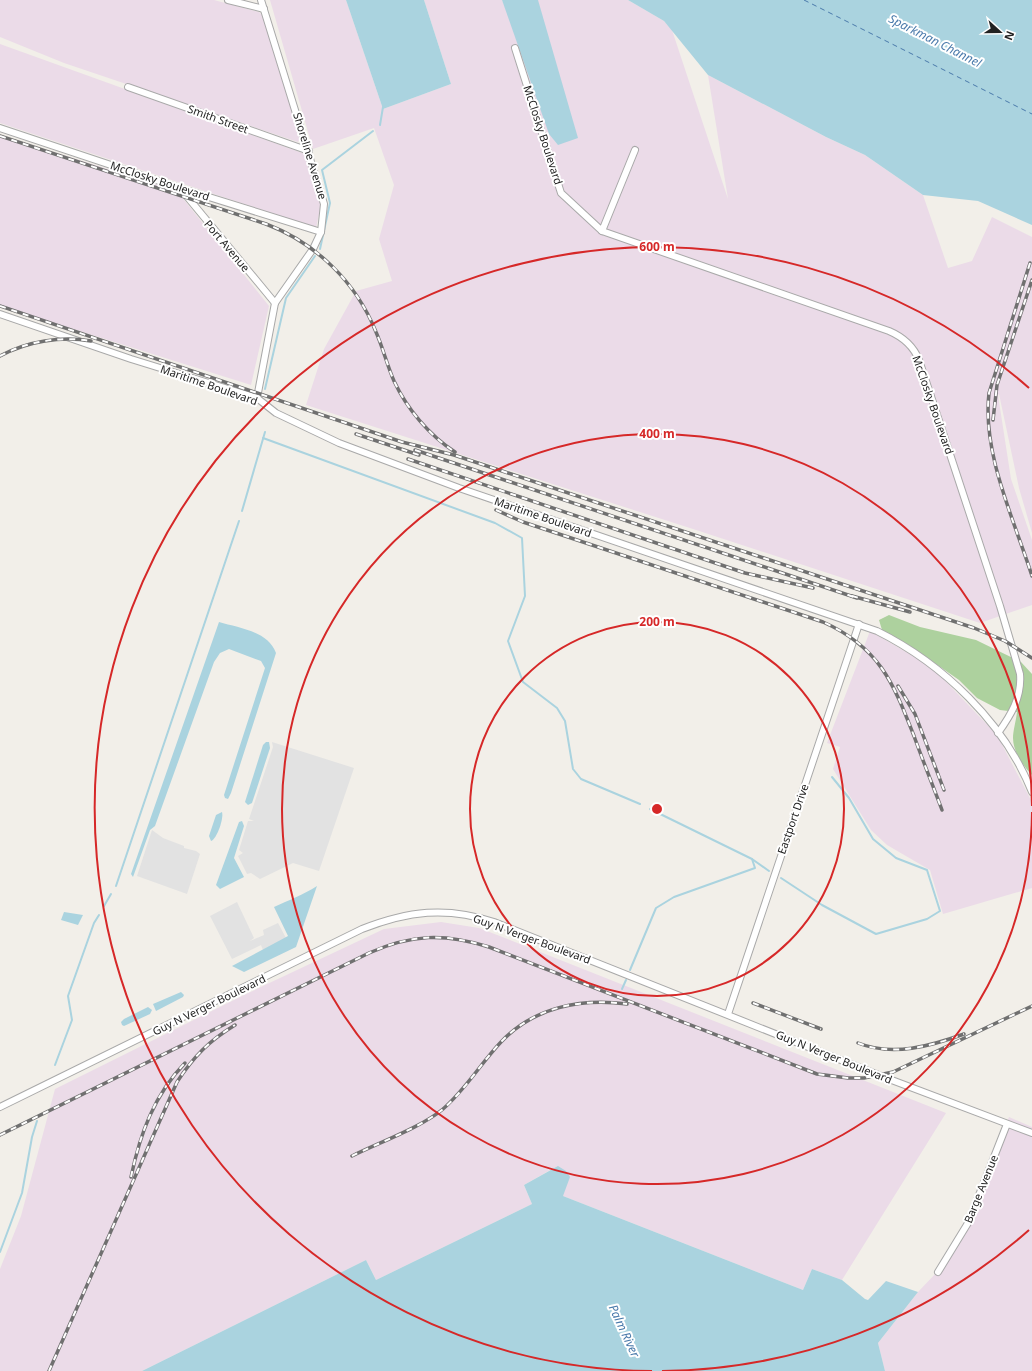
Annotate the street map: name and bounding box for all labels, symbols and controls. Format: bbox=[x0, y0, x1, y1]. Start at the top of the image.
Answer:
water label: Sparkman Channel bbox=[886, 10, 985, 72]
north arrow bbox=[980, 12, 1020, 52]
text: N bbox=[1001, 29, 1018, 43]
street label: McClosky Boulevard bbox=[520, 83, 567, 186]
street label: Smith Street bbox=[186, 101, 251, 136]
street label: Shoreline Avenue bbox=[290, 111, 331, 201]
street label: McClosky Boulevard bbox=[109, 157, 212, 204]
street label: Port Avenue bbox=[201, 217, 253, 275]
text: 600 m bbox=[639, 238, 675, 255]
street label: McClosky Boulevard bbox=[910, 353, 957, 456]
street label: Maritime Boulevard bbox=[159, 361, 260, 408]
text: 400 m bbox=[639, 425, 675, 442]
street label: Maritime Boulevard bbox=[493, 493, 594, 540]
text: 200 m bbox=[639, 613, 675, 630]
street label: Eastport Drive bbox=[773, 782, 812, 856]
centre of rings bbox=[650, 802, 664, 816]
street label: Guy N Verger Boulevard bbox=[471, 910, 593, 967]
street label: Guy N Verger Boulevard bbox=[150, 971, 268, 1039]
street label: Guy N Verger Boulevard bbox=[774, 1026, 895, 1087]
street label: Barge Avenue bbox=[960, 1153, 1001, 1225]
water label: Palm River bbox=[605, 1302, 645, 1361]

